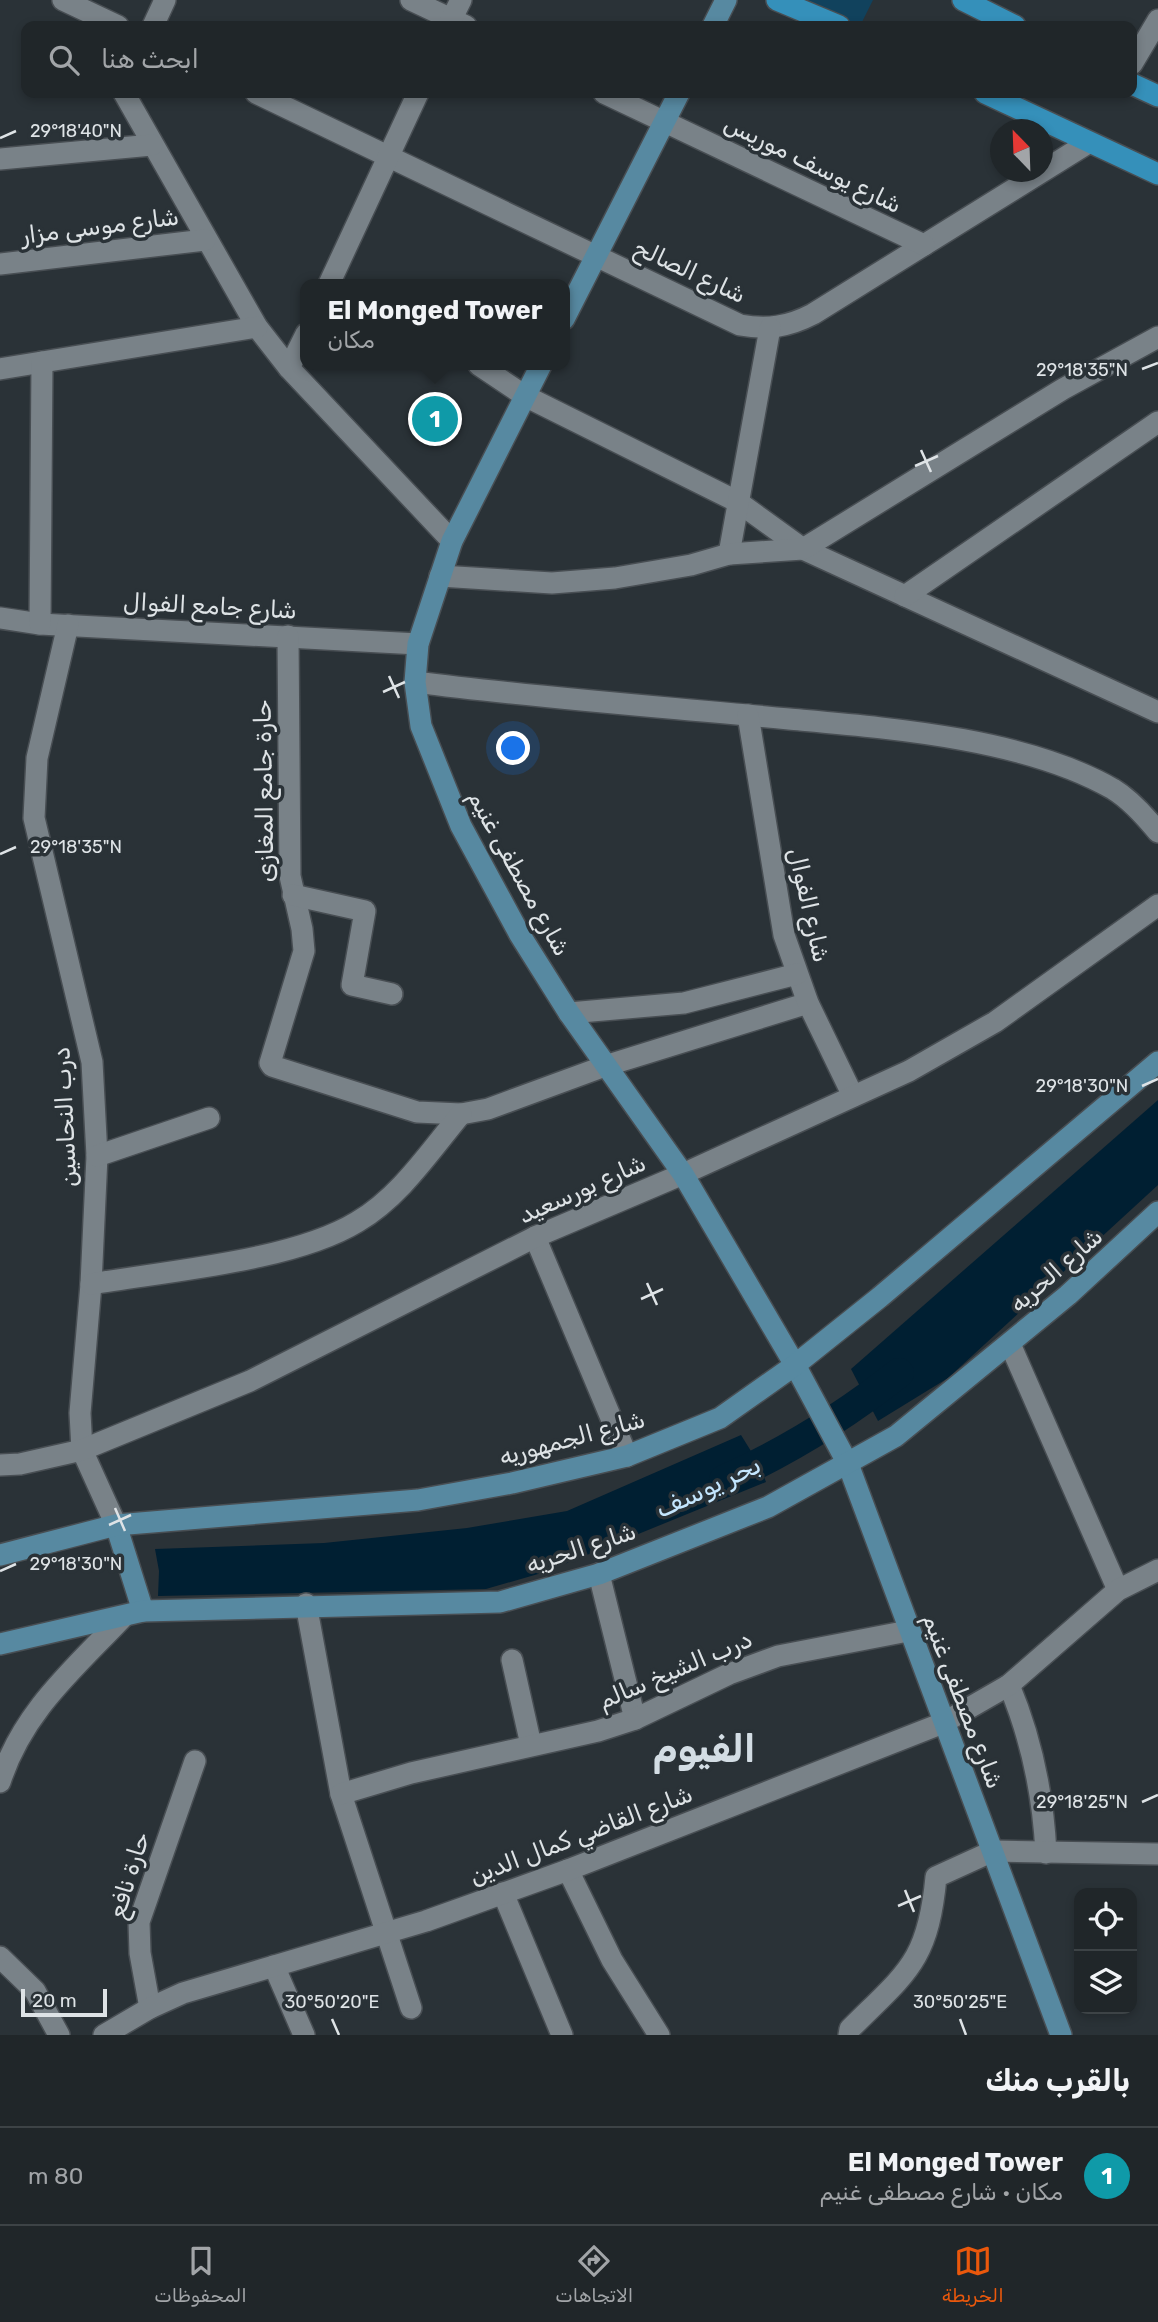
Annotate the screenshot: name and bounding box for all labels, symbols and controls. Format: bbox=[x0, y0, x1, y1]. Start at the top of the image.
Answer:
search box bbox=[21, 21, 1137, 98]
icon: search bbox=[45, 41, 83, 79]
text: ابحث هنا bbox=[101, 44, 199, 75]
street label: شارع يوسف موريس bbox=[719, 109, 906, 221]
north arrow bbox=[990, 119, 1053, 182]
text: 29°18'40"N bbox=[30, 120, 122, 142]
street label: شارع موسى مزار bbox=[18, 202, 181, 252]
street label: شارع الصالح bbox=[629, 233, 750, 312]
popup bbox=[300, 279, 570, 370]
text: El Monged Tower bbox=[327, 295, 543, 326]
text: مكان bbox=[327, 326, 375, 354]
text: 29°18'35"N bbox=[1036, 359, 1128, 381]
pin: 1 bbox=[412, 393, 458, 445]
street label: شارع جامع الفوال bbox=[122, 587, 298, 628]
street label: حارة جامع المغازى bbox=[248, 699, 283, 883]
your location bbox=[496, 731, 530, 765]
street label: شارع مصطفى غنيم bbox=[460, 785, 576, 962]
text: 29°18'35"N bbox=[30, 836, 122, 858]
street label: شارع الفوال bbox=[780, 845, 836, 965]
street label: درب النحاسين bbox=[47, 1046, 83, 1188]
text: 29°18'30"N bbox=[1036, 1075, 1128, 1097]
street label: شارع بورسعيد bbox=[514, 1148, 651, 1231]
street label: شارع الحريه bbox=[1004, 1222, 1110, 1320]
street label: شارع الجمهوريه bbox=[496, 1405, 649, 1473]
water label: بحر يوسف bbox=[650, 1449, 766, 1525]
street label: شارع الحريه bbox=[522, 1517, 640, 1581]
text: 29°18'30"N bbox=[30, 1553, 122, 1575]
street label: شارع مصطفى غنيم bbox=[915, 1610, 1009, 1793]
street label: درب الشيخ سالم bbox=[594, 1625, 757, 1718]
district label: الفيوم bbox=[652, 1726, 756, 1774]
street label: شارع القاضي كمال الدين bbox=[466, 1780, 698, 1894]
text: 29°18'25"N bbox=[1036, 1791, 1128, 1813]
street label: حارة نافع bbox=[103, 1829, 158, 1922]
map controls bbox=[1074, 1888, 1137, 2014]
button: locate bbox=[1074, 1888, 1137, 1951]
button: layers bbox=[1074, 1951, 1137, 2014]
scale bar bbox=[21, 1986, 107, 2018]
text: 20 m bbox=[32, 1989, 77, 2012]
text: 30°50'20"E bbox=[285, 1991, 379, 2013]
text: 30°50'25"E bbox=[913, 1991, 1007, 2013]
text: بالقرب منك bbox=[985, 2063, 1130, 2099]
text: El Monged Tower bbox=[848, 2147, 1063, 2178]
text: 80 m bbox=[28, 2162, 83, 2190]
text: 1 bbox=[1101, 2162, 1113, 2190]
text: مكان · شارع مصطفى غنيم bbox=[820, 2178, 1063, 2206]
tab: المحفوظات bbox=[154, 2242, 247, 2307]
tab: الاتجاهات bbox=[555, 2242, 633, 2307]
tab: الخريطة bbox=[942, 2242, 1004, 2307]

